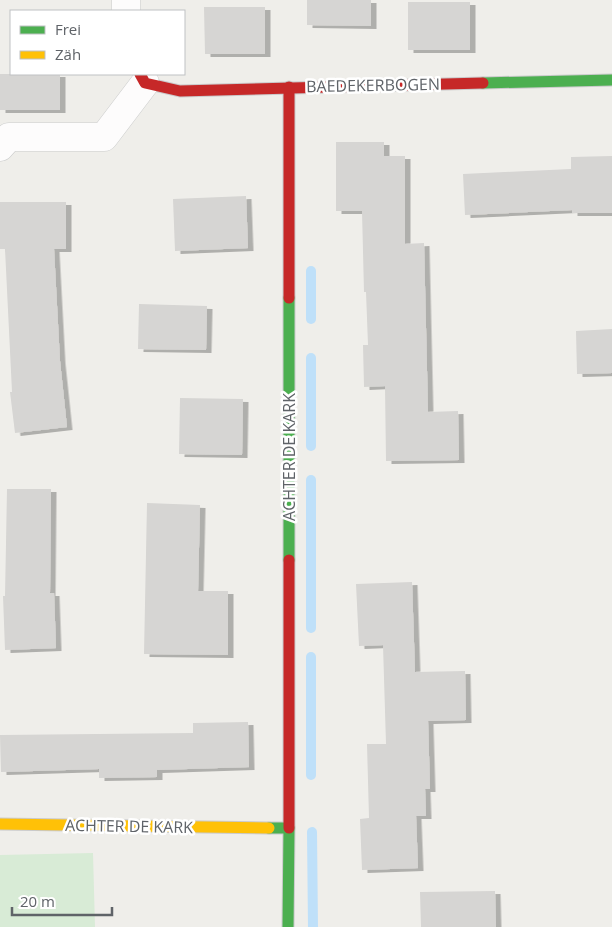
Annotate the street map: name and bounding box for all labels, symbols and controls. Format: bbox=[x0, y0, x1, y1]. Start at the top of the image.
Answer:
legend bbox=[10, 10, 185, 75]
text: Frei bbox=[55, 19, 81, 39]
text: Zäh bbox=[55, 44, 81, 64]
street label: BAEDEKERBOGEN bbox=[306, 73, 440, 97]
street label: ACHTER DE KARK bbox=[278, 393, 300, 521]
street label: ACHTER DE KARK bbox=[65, 814, 193, 838]
scale bar bbox=[12, 884, 112, 916]
text: 20 m bbox=[20, 891, 55, 911]

